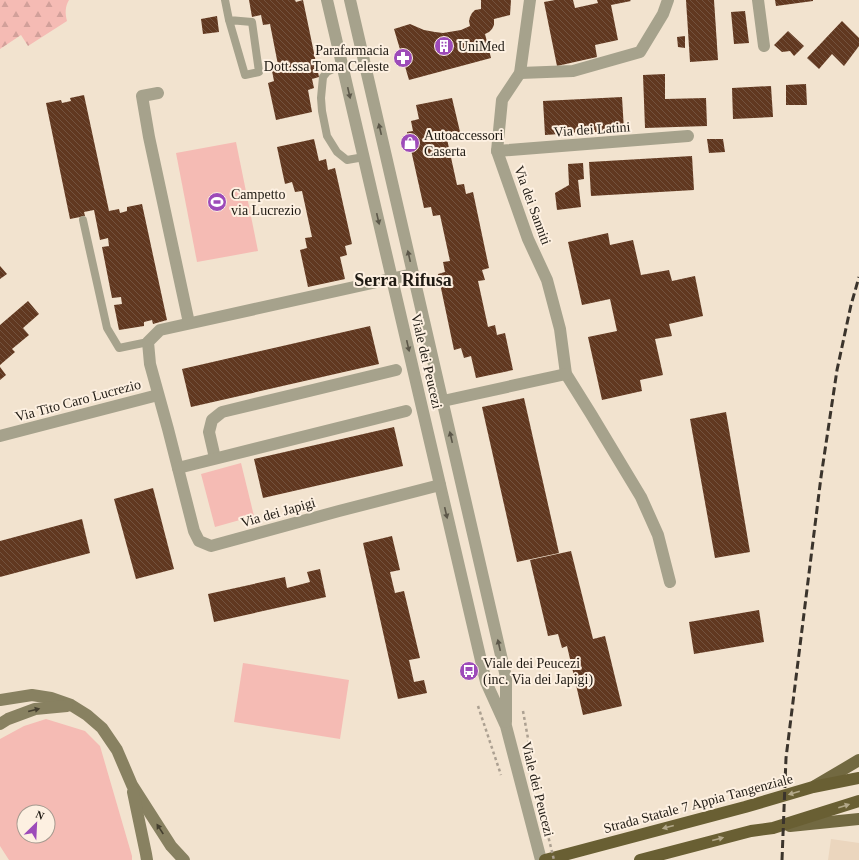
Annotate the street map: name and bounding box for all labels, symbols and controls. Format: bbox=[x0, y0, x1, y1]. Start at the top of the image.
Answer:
building icon: UniMed bbox=[433, 35, 455, 57]
place label: UniMed bbox=[458, 39, 505, 54]
place label: Parafarmacia Dott.ssa Toma Celeste bbox=[264, 43, 390, 74]
pharmacy icon: Parafarmacia Dott.ssa Toma Celeste bbox=[392, 47, 414, 69]
one-way arrow bbox=[346, 86, 352, 99]
street label: Via dei Latini bbox=[553, 119, 631, 140]
one-way arrow bbox=[376, 123, 382, 135]
place label: Autoaccessori Caserta bbox=[424, 128, 503, 159]
shop icon: Autoaccessori Caserta bbox=[399, 132, 421, 154]
street label: Via dei Sanniti bbox=[511, 164, 554, 247]
place label: Campetto via Lucrezio bbox=[231, 187, 301, 218]
sports icon: Campetto via Lucrezio bbox=[206, 191, 228, 213]
one-way arrow bbox=[375, 213, 381, 225]
one-way arrow bbox=[406, 250, 412, 262]
district label: Serra Rifusa bbox=[354, 270, 452, 290]
street label: Viale dei Peucezi bbox=[408, 312, 445, 410]
one-way arrow bbox=[405, 340, 411, 352]
street label: Via Tito Caro Lucrezio bbox=[14, 376, 143, 424]
one-way arrow bbox=[448, 431, 454, 443]
street label: Via dei Japigi bbox=[239, 495, 317, 530]
one-way arrow bbox=[444, 507, 450, 519]
one-way arrow bbox=[496, 639, 502, 651]
place label: Viale dei Peucezi (inc. Via dei Japigi) bbox=[483, 656, 593, 688]
bus stop icon: Viale dei Peucezi (inc. Via dei Japigi) bbox=[458, 660, 480, 682]
one-way arrow bbox=[28, 707, 40, 713]
street label: Viale dei Peucezi bbox=[518, 740, 557, 838]
street label: Strada Statale 7 Appia Tangenziale bbox=[602, 771, 794, 836]
one-way arrow bbox=[787, 790, 799, 796]
one-way arrow bbox=[838, 803, 850, 809]
north arrow bbox=[16, 804, 56, 844]
text: N bbox=[34, 808, 46, 822]
one-way arrow bbox=[157, 823, 164, 835]
one-way arrow bbox=[662, 824, 674, 830]
one-way arrow bbox=[712, 836, 724, 842]

